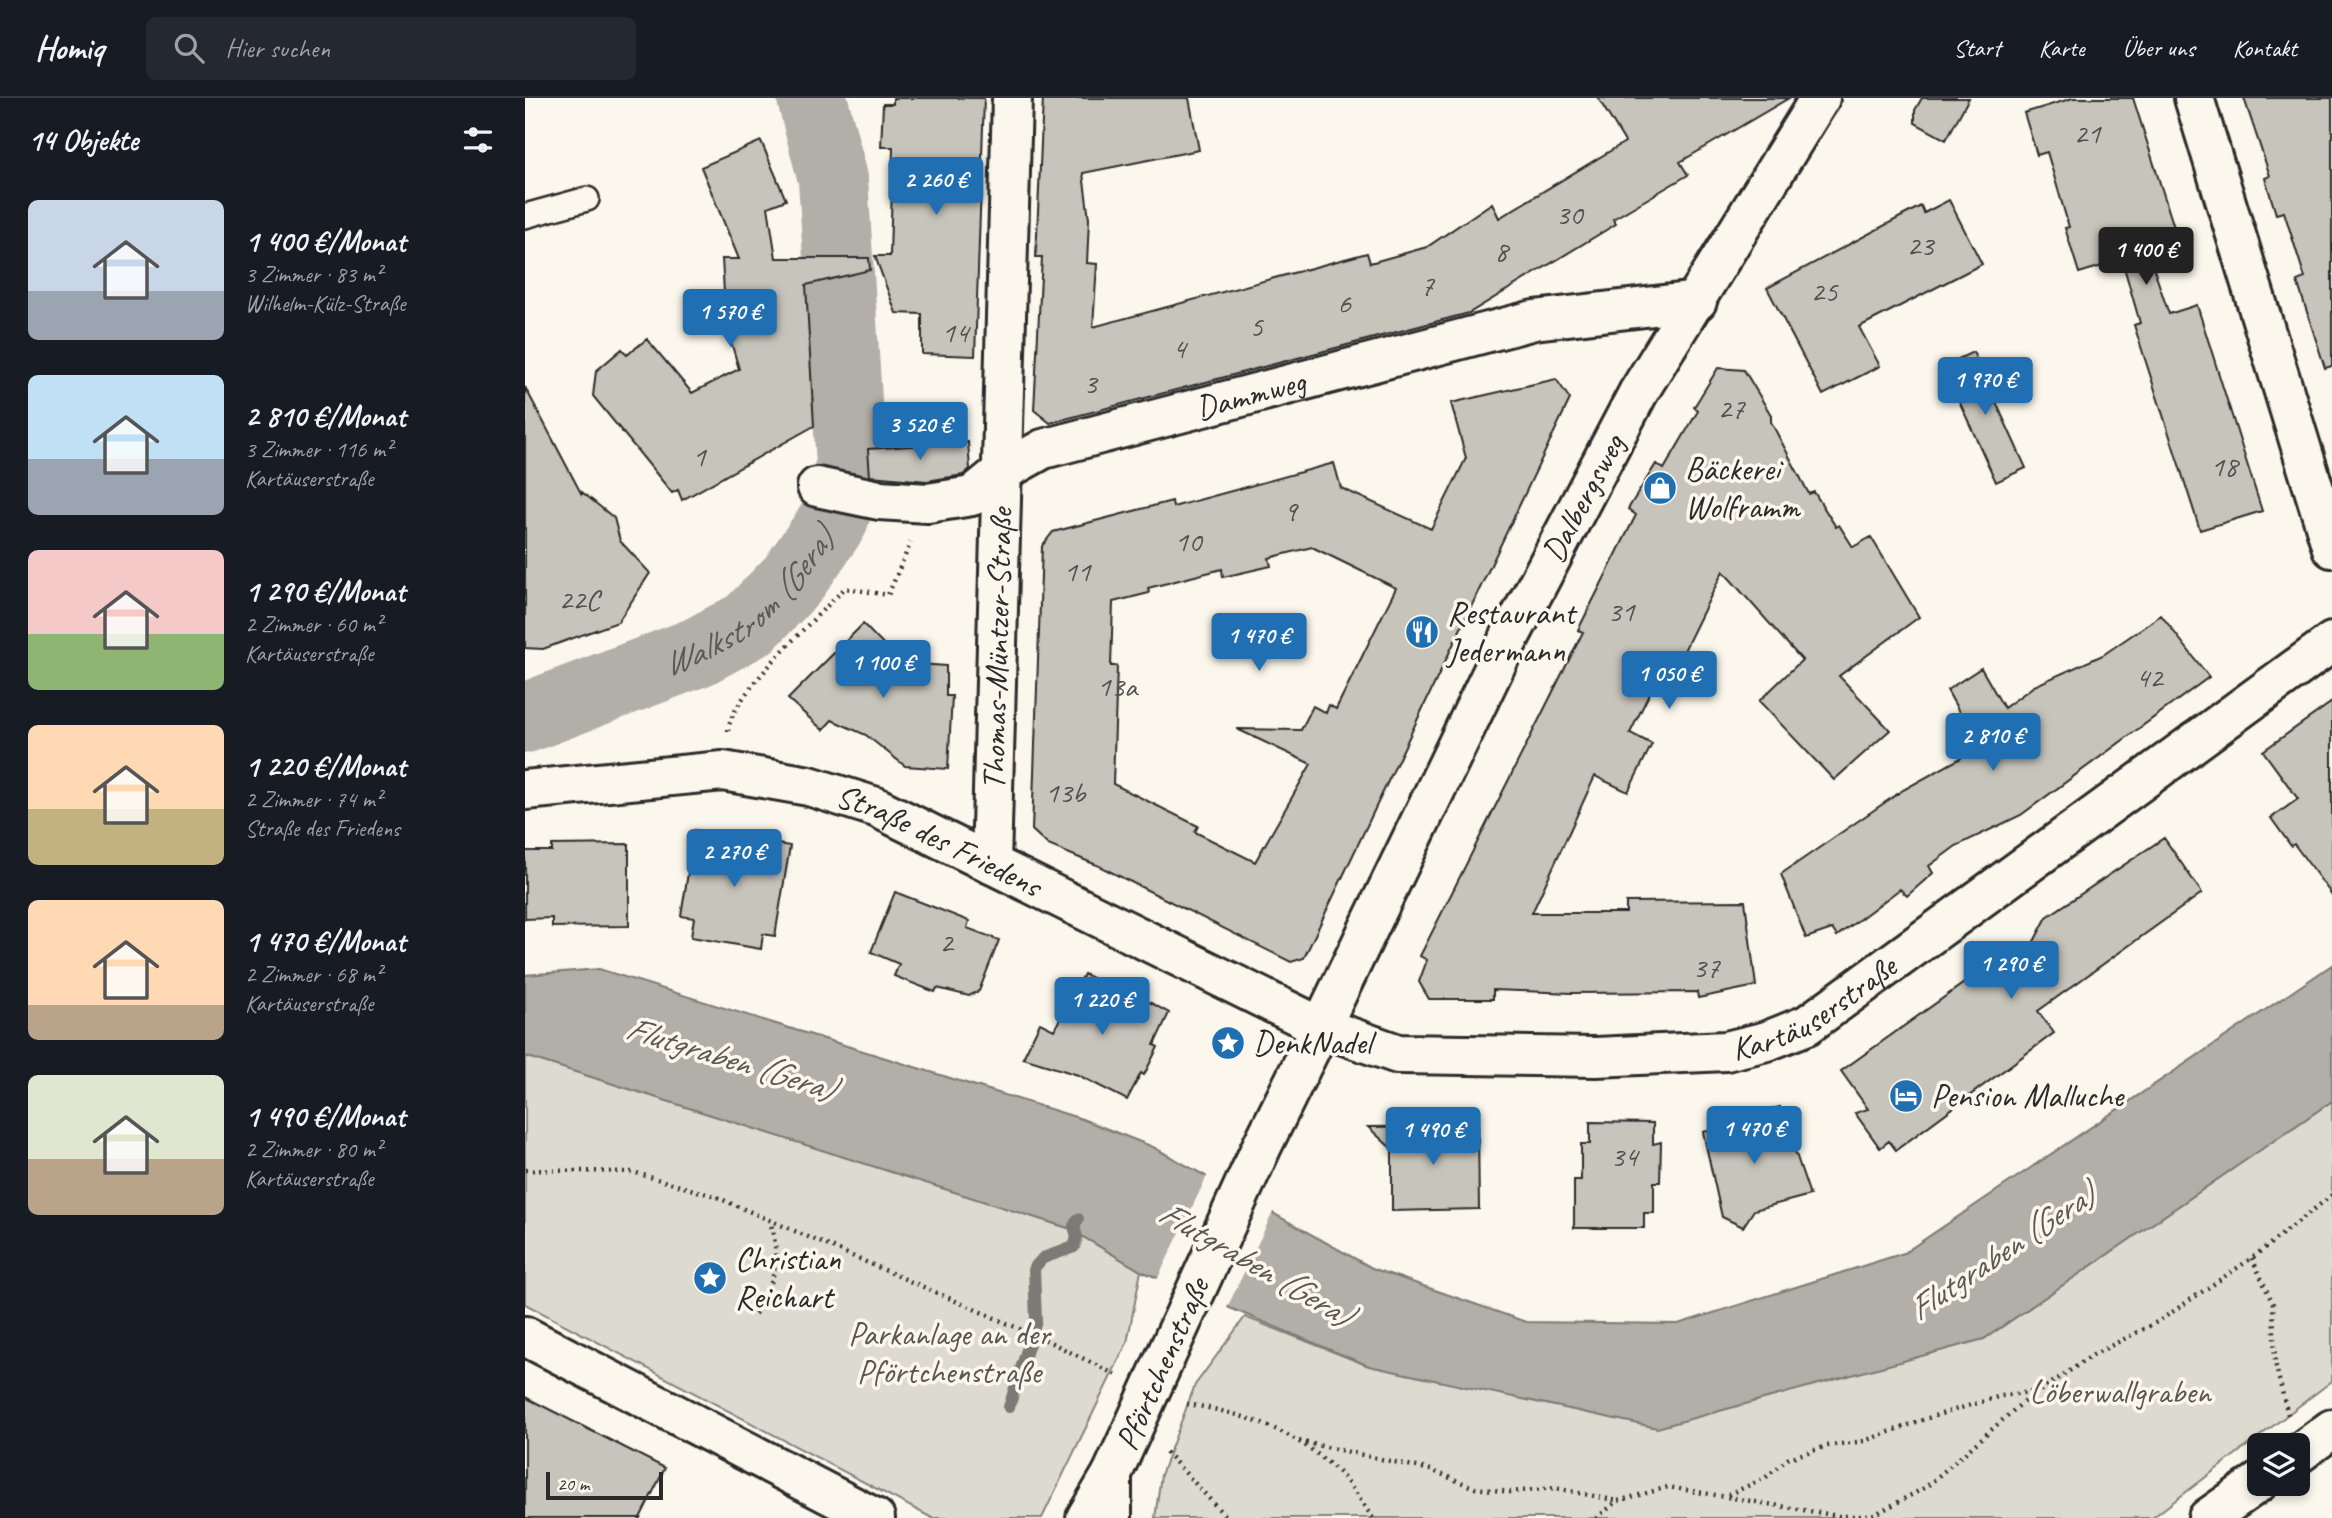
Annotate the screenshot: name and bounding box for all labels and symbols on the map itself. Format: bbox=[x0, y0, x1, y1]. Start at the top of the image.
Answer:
house number: 21 bbox=[2074, 114, 2102, 152]
pin: 2 260 € bbox=[871, 158, 1001, 217]
house number: 30 bbox=[1556, 195, 1585, 233]
house number: 23 bbox=[1907, 226, 1936, 264]
pin: 1 400 € bbox=[2081, 228, 2211, 287]
house number: 8 bbox=[1494, 232, 1510, 270]
house number: 7 bbox=[1420, 266, 1435, 304]
house number: 25 bbox=[1811, 272, 1839, 310]
house number: 6 bbox=[1337, 284, 1352, 322]
pin: 1 570 € bbox=[665, 289, 795, 349]
house number: 5 bbox=[1249, 307, 1264, 345]
house number: 14 bbox=[942, 313, 971, 351]
house number: 4 bbox=[1172, 329, 1188, 367]
pin: 1 970 € bbox=[1920, 358, 2050, 417]
street label: Dammweg bbox=[1191, 360, 1311, 429]
house number: 3 bbox=[1083, 364, 1099, 402]
house number: 27 bbox=[1718, 389, 1746, 427]
pin: 3 520 € bbox=[855, 402, 985, 462]
street label: Dalbergsweg bbox=[1532, 426, 1635, 569]
house number: 1 bbox=[692, 437, 707, 475]
house number: 18 bbox=[2211, 447, 2240, 485]
place label: Bäckerei Wolframm bbox=[1685, 448, 1801, 528]
shop icon: Bäckerei Wolframm bbox=[1641, 469, 1679, 507]
house number: 9 bbox=[1283, 492, 1299, 530]
street label: Thomas-Müntzer-Straße bbox=[972, 505, 1022, 790]
water label: Walkstrom (Gera) bbox=[656, 514, 848, 686]
house number: 10 bbox=[1175, 522, 1204, 560]
house number: 11 bbox=[1064, 552, 1092, 590]
house number: 22C bbox=[558, 580, 602, 618]
place label: Restaurant Jedermann bbox=[1445, 592, 1578, 672]
house number: 31 bbox=[1608, 592, 1636, 630]
restaurant icon: Restaurant Jedermann bbox=[1403, 613, 1441, 651]
pin: 1 470 € bbox=[1194, 614, 1324, 673]
pin: 1 100 € bbox=[818, 640, 948, 700]
pin: 1 050 € bbox=[1604, 652, 1734, 711]
house number: 42 bbox=[2136, 658, 2165, 696]
house number: 13a bbox=[1097, 667, 1139, 705]
pin: 2 810 € bbox=[1928, 714, 2058, 773]
house number: 13b bbox=[1045, 773, 1087, 811]
street label: Straße des Friedens bbox=[831, 775, 1051, 908]
pin: 2 270 € bbox=[669, 830, 799, 889]
house number: 2 bbox=[939, 923, 955, 961]
pin: 1 290 € bbox=[1946, 942, 2076, 1001]
street label: Kartäuserstraße bbox=[1727, 944, 1907, 1070]
house number: 37 bbox=[1693, 948, 1721, 986]
pin: 1 220 € bbox=[1037, 978, 1167, 1037]
water label: Flutgraben (Gera) bbox=[621, 1005, 847, 1113]
place label: DenkNadel bbox=[1253, 1022, 1377, 1064]
place icon: DenkNadel bbox=[1209, 1024, 1247, 1062]
place label: Pension Malluche bbox=[1931, 1075, 2125, 1117]
hotel icon: Pension Malluche bbox=[1887, 1077, 1925, 1115]
pin: 1 470 € bbox=[1689, 1107, 1819, 1166]
pin: 1 490 € bbox=[1368, 1108, 1498, 1167]
house number: 34 bbox=[1611, 1137, 1640, 1175]
water label: Flutgraben (Gera) bbox=[1899, 1169, 2109, 1331]
water label: Flutgraben (Gera) bbox=[1151, 1190, 1366, 1340]
place label: Christian Reichart bbox=[735, 1238, 841, 1318]
place icon: Christian Reichart bbox=[691, 1259, 729, 1297]
street label: Pförtchenstraße bbox=[1105, 1269, 1220, 1457]
park label: Parkanlage an der Pförtchenstraße bbox=[848, 1313, 1052, 1393]
park label: Löberwallgraben bbox=[2029, 1371, 2213, 1413]
scale bar bbox=[546, 1469, 663, 1501]

